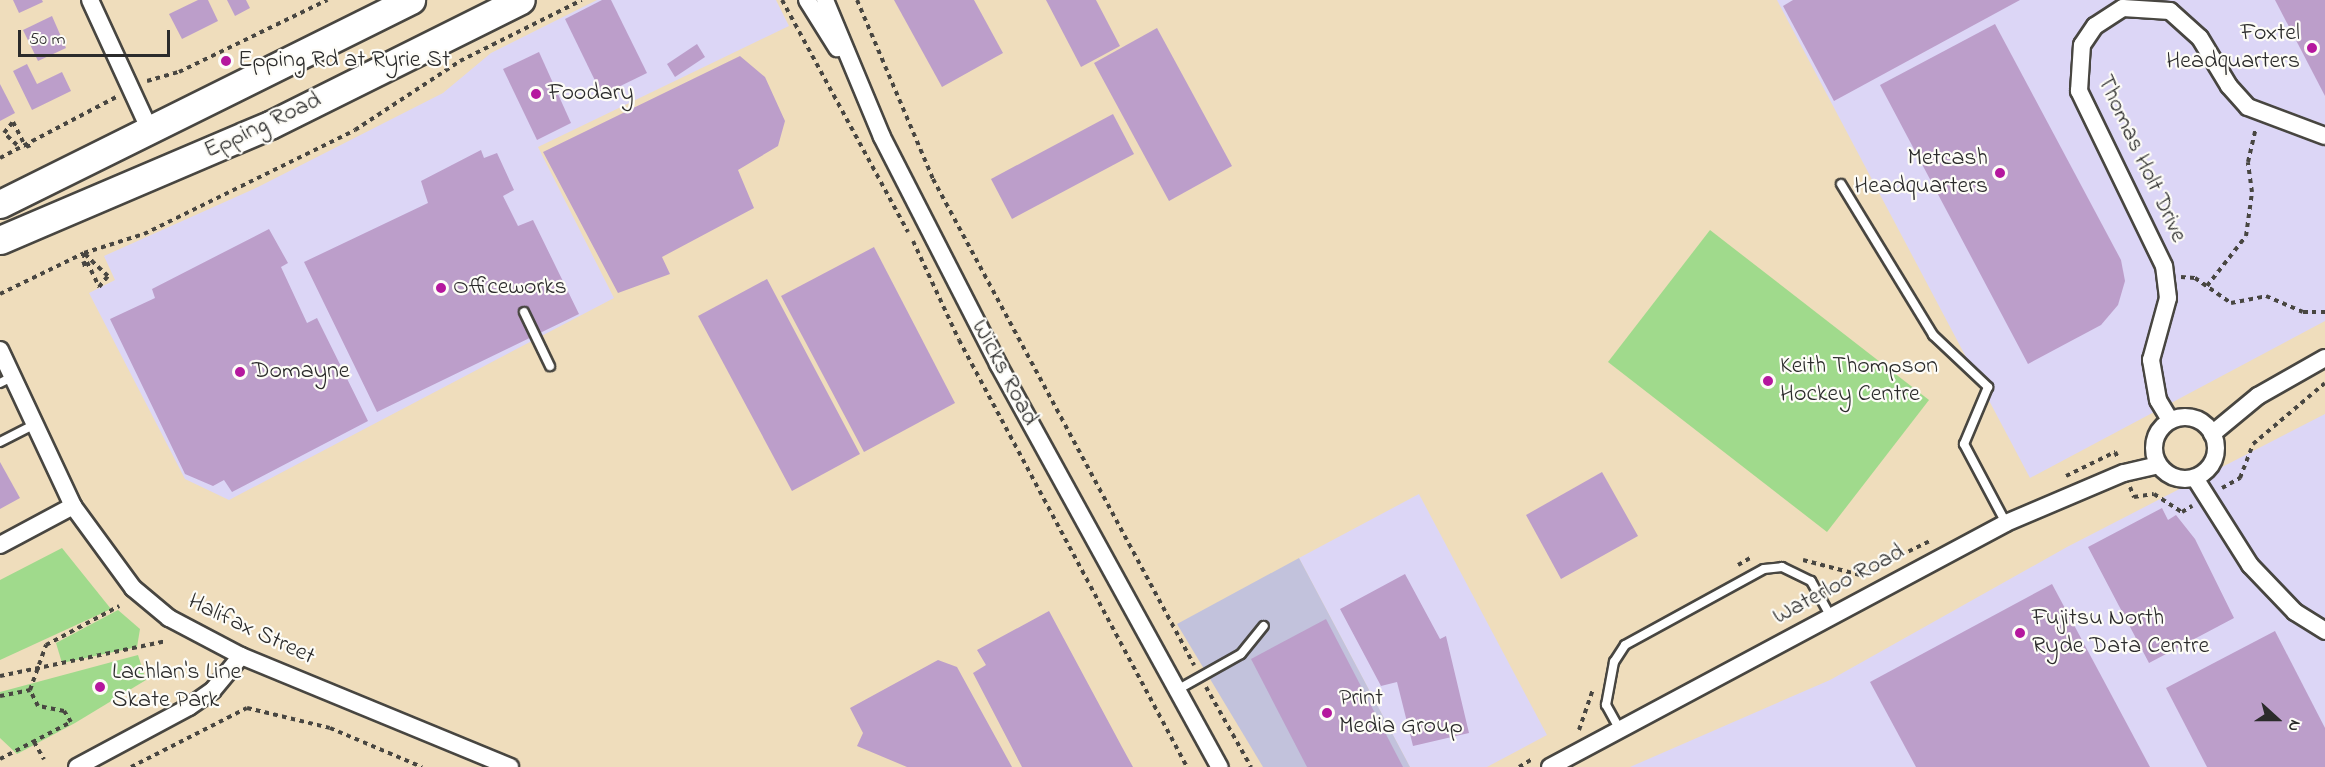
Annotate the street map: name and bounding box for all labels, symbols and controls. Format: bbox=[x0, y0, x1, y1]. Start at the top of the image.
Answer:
scale bar bbox=[21, 18, 172, 56]
place label: Foxtel Headquarters bbox=[2166, 20, 2300, 76]
text: 50 m bbox=[29, 27, 66, 53]
marker: Foxtel Headquarters bbox=[2305, 41, 2319, 55]
place label: Epping Rd at Ryrie St bbox=[238, 47, 450, 75]
marker: Epping Rd at Ryrie St bbox=[219, 54, 233, 68]
street label: Thomas Holt Drive bbox=[2090, 71, 2192, 247]
place label: Foodary bbox=[548, 80, 634, 108]
street label: Epping Road bbox=[200, 86, 326, 166]
marker: Foodary bbox=[529, 87, 543, 101]
place label: Metcash Headquarters bbox=[1854, 145, 1988, 201]
marker: Metcash Headquarters bbox=[1993, 166, 2007, 180]
place label: Officeworks bbox=[453, 274, 567, 302]
marker: Officeworks bbox=[434, 281, 448, 295]
street label: Wicks Road bbox=[964, 315, 1044, 431]
place label: Keith Thompson Hockey Centre bbox=[1780, 353, 1938, 409]
place label: Domayne bbox=[252, 358, 350, 386]
marker: Domayne bbox=[233, 365, 247, 379]
marker: Keith Thompson Hockey Centre bbox=[1761, 374, 1775, 388]
street label: Waterloo Road bbox=[1768, 538, 1910, 632]
street label: Halifax Street bbox=[183, 588, 319, 672]
place label: Fujitsu North Ryde Data Centre bbox=[2032, 605, 2209, 661]
marker: Fujitsu North Ryde Data Centre bbox=[2013, 626, 2027, 640]
place label: Lachlan's Line Skate Park bbox=[112, 659, 241, 715]
marker: Lachlan's Line Skate Park bbox=[93, 680, 107, 694]
place label: Print Media Group bbox=[1339, 685, 1463, 741]
north arrow bbox=[2247, 689, 2307, 749]
marker: Print Media Group bbox=[1320, 706, 1334, 720]
text: N bbox=[2281, 716, 2307, 735]

